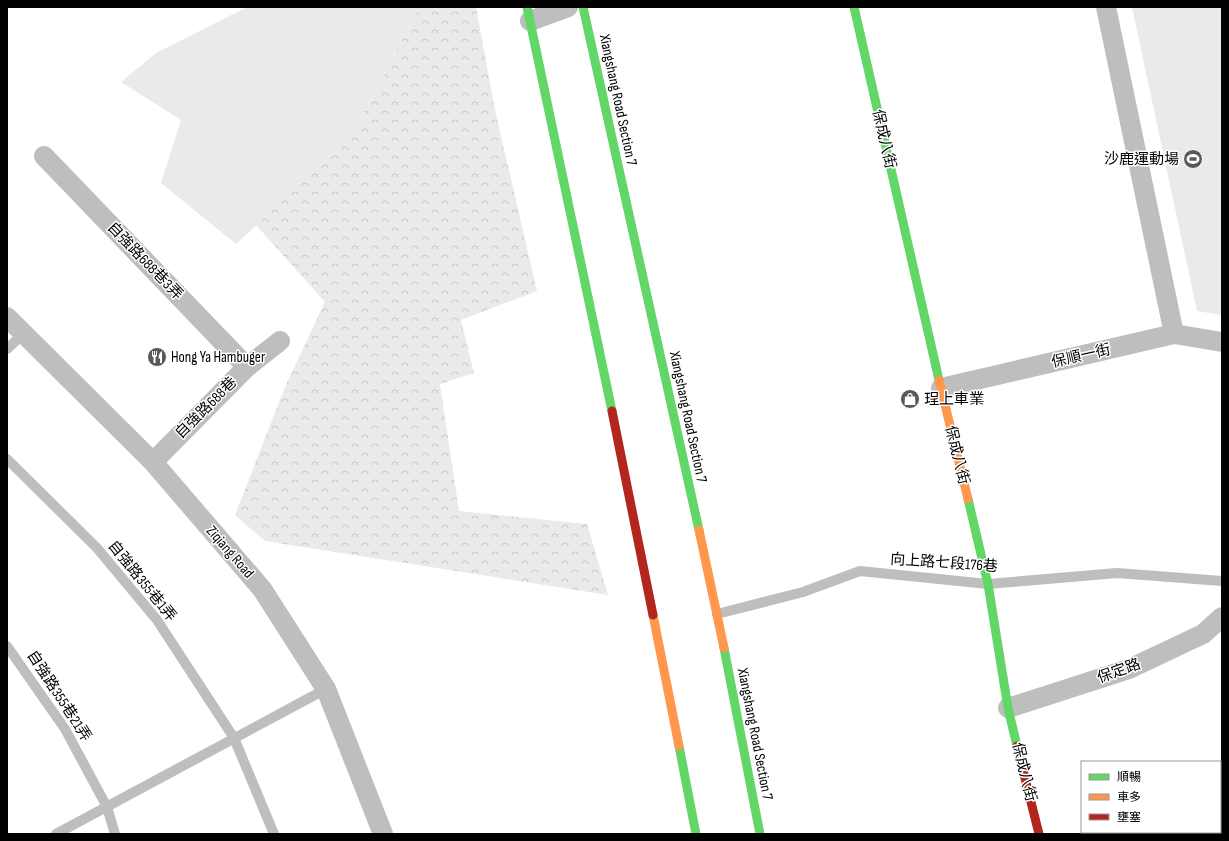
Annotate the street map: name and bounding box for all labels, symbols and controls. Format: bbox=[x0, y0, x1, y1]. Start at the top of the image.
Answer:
street label: Xiangshang Road Section 7 bbox=[595, 32, 641, 167]
street label: 保成八街 bbox=[868, 108, 900, 170]
sports icon: 沙鹿運動場 bbox=[1182, 148, 1204, 170]
place label: 沙鹿運動場 bbox=[1104, 150, 1179, 169]
street label: 自強路688巷3弄 bbox=[103, 218, 187, 304]
street label: 保順一街 bbox=[1050, 340, 1112, 372]
restaurant icon: Hong Ya Hambuger bbox=[146, 346, 168, 368]
place label: Hong Ya Hambuger bbox=[171, 348, 266, 367]
street label: Xiangshang Road Section 7 bbox=[665, 349, 711, 484]
street label: 自強路688巷 bbox=[171, 373, 241, 443]
shop icon: 珵上車業 bbox=[899, 388, 921, 410]
place label: 珵上車業 bbox=[924, 390, 984, 409]
street label: 保成八街 bbox=[941, 424, 973, 486]
street label: Ziqiang Road bbox=[202, 522, 258, 582]
street label: 自強路355巷1弄 bbox=[104, 537, 180, 625]
street label: 向上路七段176巷 bbox=[890, 550, 998, 576]
street label: 自強路355巷21弄 bbox=[22, 647, 96, 745]
street label: 保定路 bbox=[1095, 654, 1143, 688]
street label: Xiangshang Road Section 7 bbox=[733, 666, 777, 801]
street label: 保成八街 bbox=[1008, 741, 1040, 803]
legend bbox=[1081, 761, 1221, 833]
text: 順暢 bbox=[1117, 770, 1141, 785]
text: 車多 bbox=[1117, 790, 1141, 805]
text: 壅塞 bbox=[1117, 810, 1141, 825]

